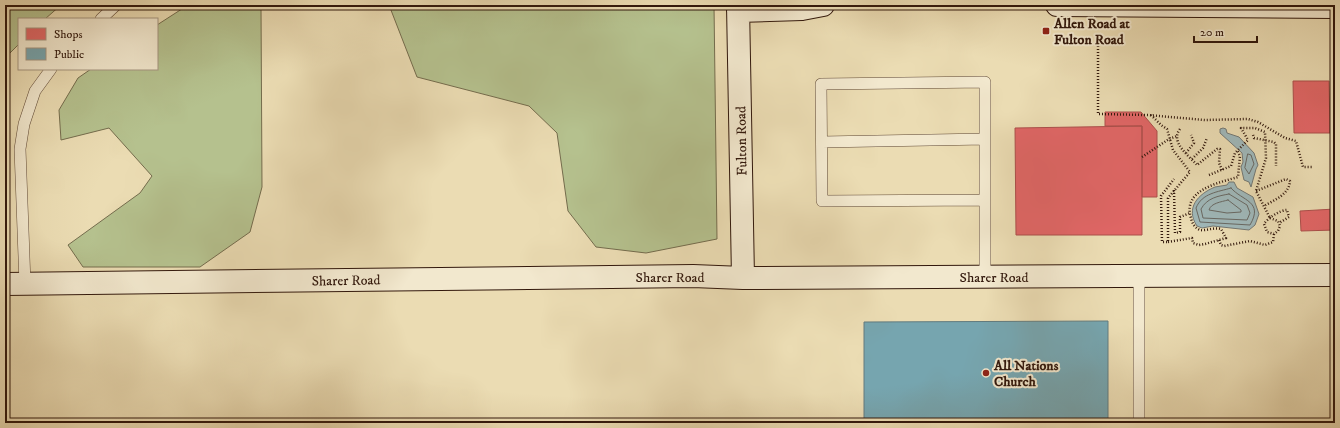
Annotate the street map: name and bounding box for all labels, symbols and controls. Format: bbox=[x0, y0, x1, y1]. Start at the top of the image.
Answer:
place label: Allen Road at Fulton Road bbox=[1053, 15, 1130, 49]
legend bbox=[18, 18, 158, 70]
scale bar bbox=[1194, 18, 1257, 44]
text: 20 m bbox=[1200, 25, 1224, 40]
marker: Allen Road at Fulton Road bbox=[1041, 26, 1051, 36]
text: Shops bbox=[54, 27, 82, 42]
text: Public bbox=[54, 47, 84, 62]
street label: Fulton Road bbox=[732, 106, 752, 176]
street label: Sharer Road bbox=[636, 269, 704, 287]
street label: Sharer Road bbox=[960, 269, 1028, 287]
street label: Sharer Road bbox=[311, 271, 381, 291]
place label: All Nations Church bbox=[993, 357, 1059, 391]
marker: All Nations Church bbox=[981, 368, 991, 378]

